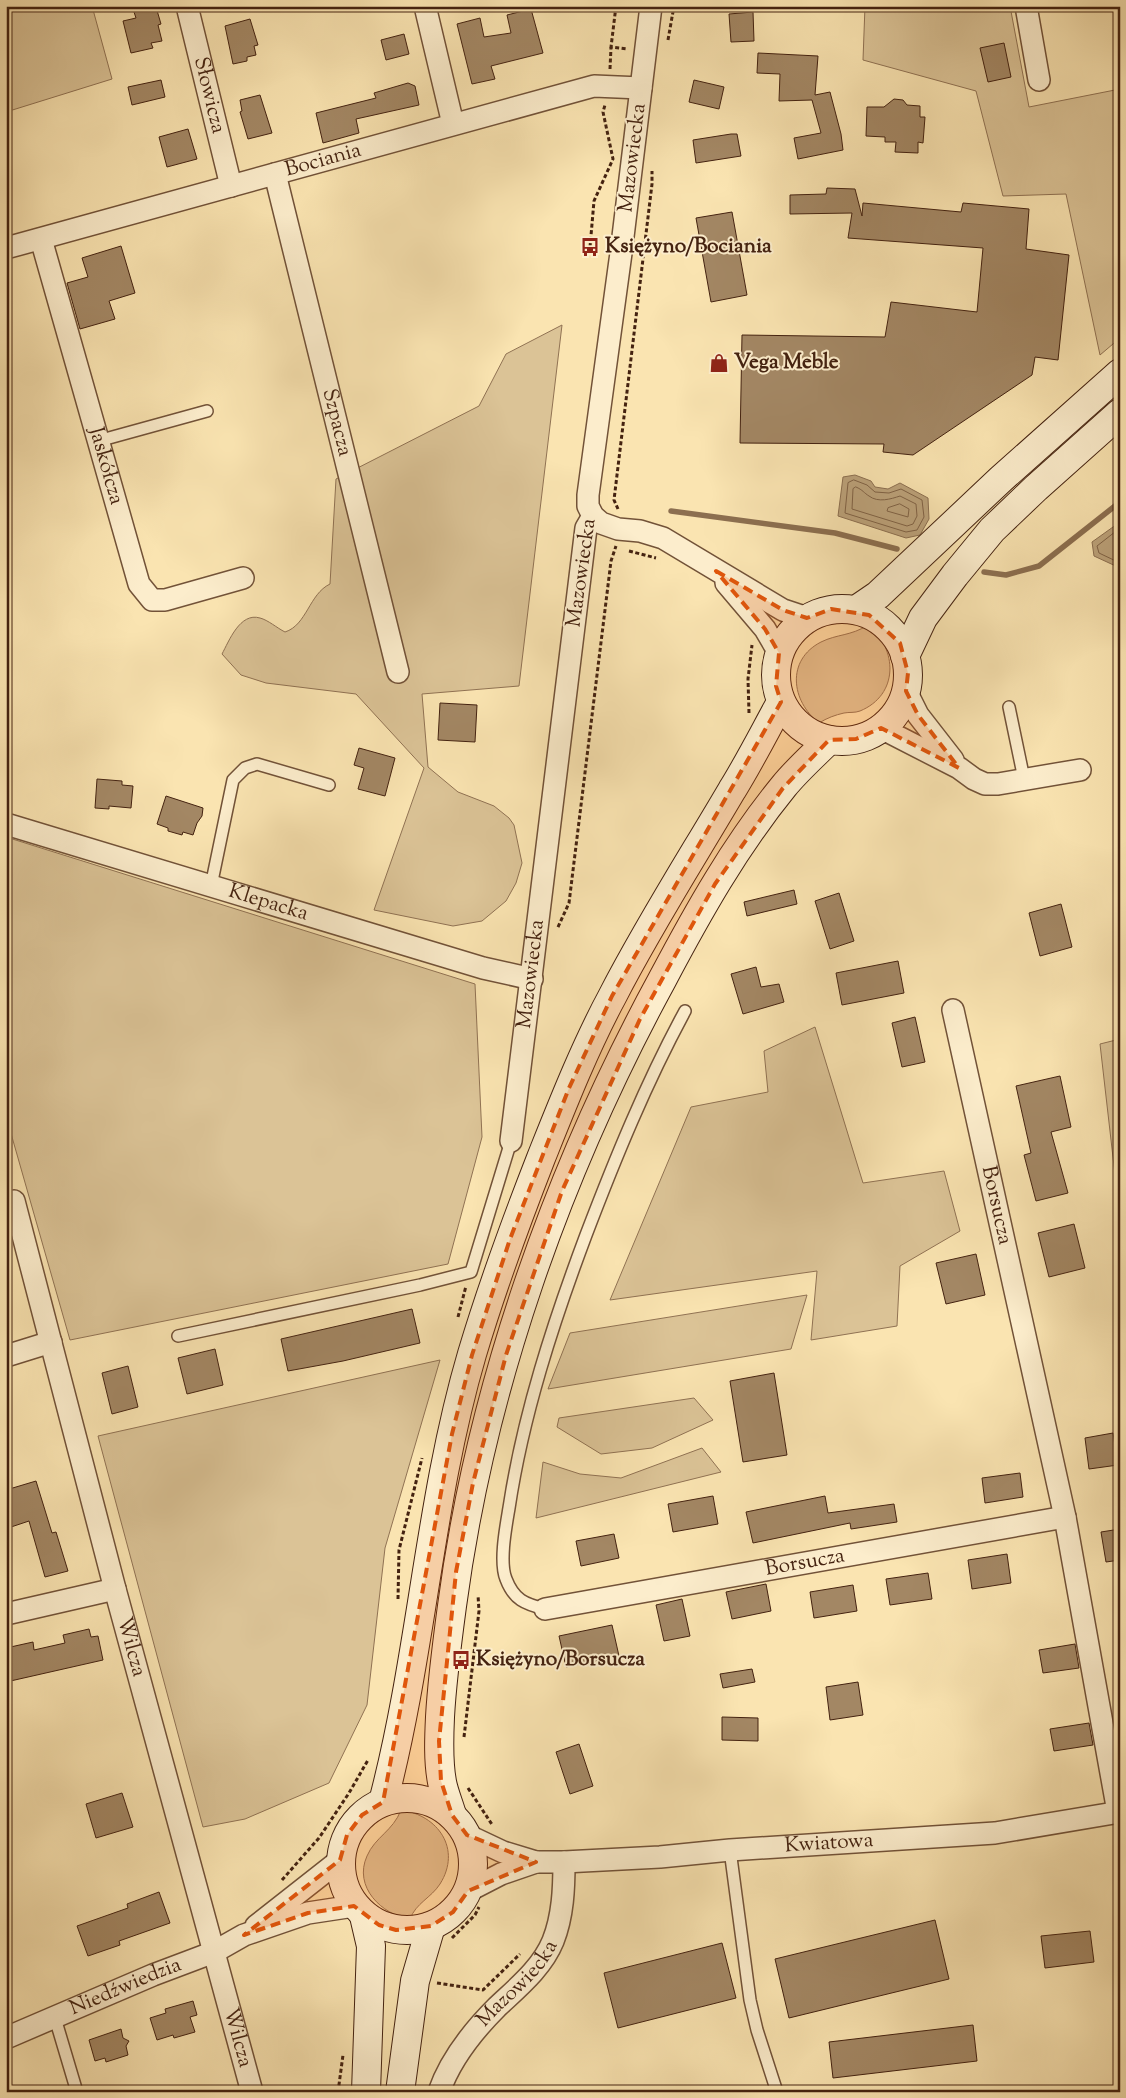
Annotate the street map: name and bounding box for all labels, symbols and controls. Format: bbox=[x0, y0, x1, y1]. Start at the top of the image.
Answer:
street label: Słowicza bbox=[185, 54, 233, 137]
street label: Mazowiecka bbox=[611, 101, 655, 214]
street label: Bociania bbox=[282, 136, 365, 185]
place label: Księżyno/Bociania bbox=[605, 232, 772, 262]
bus stop icon: Księżyno/Bociania bbox=[579, 236, 601, 258]
place label: Vega Meble bbox=[734, 348, 839, 378]
shop icon: Vega Meble bbox=[708, 352, 730, 374]
street label: Szpacza bbox=[314, 386, 359, 460]
street label: Jaskółcza bbox=[80, 423, 131, 509]
street label: Mazowiecka bbox=[560, 516, 605, 629]
street label: Klepacka bbox=[225, 877, 312, 929]
street label: Mazowiecka bbox=[510, 918, 553, 1031]
street label: Borsucza bbox=[973, 1163, 1019, 1248]
street label: Borsucza bbox=[763, 1541, 847, 1585]
street label: Wilcza bbox=[108, 1614, 153, 1681]
place label: Księżyno/Borsucza bbox=[476, 1645, 645, 1675]
bus stop icon: Księżyno/Borsucza bbox=[450, 1649, 472, 1671]
street label: Kwiatowa bbox=[784, 1826, 875, 1861]
street label: Mazowiecka bbox=[470, 1935, 566, 2034]
street label: Niedźwiedzia bbox=[65, 1950, 186, 2024]
street label: Wilcza bbox=[215, 2004, 260, 2071]

